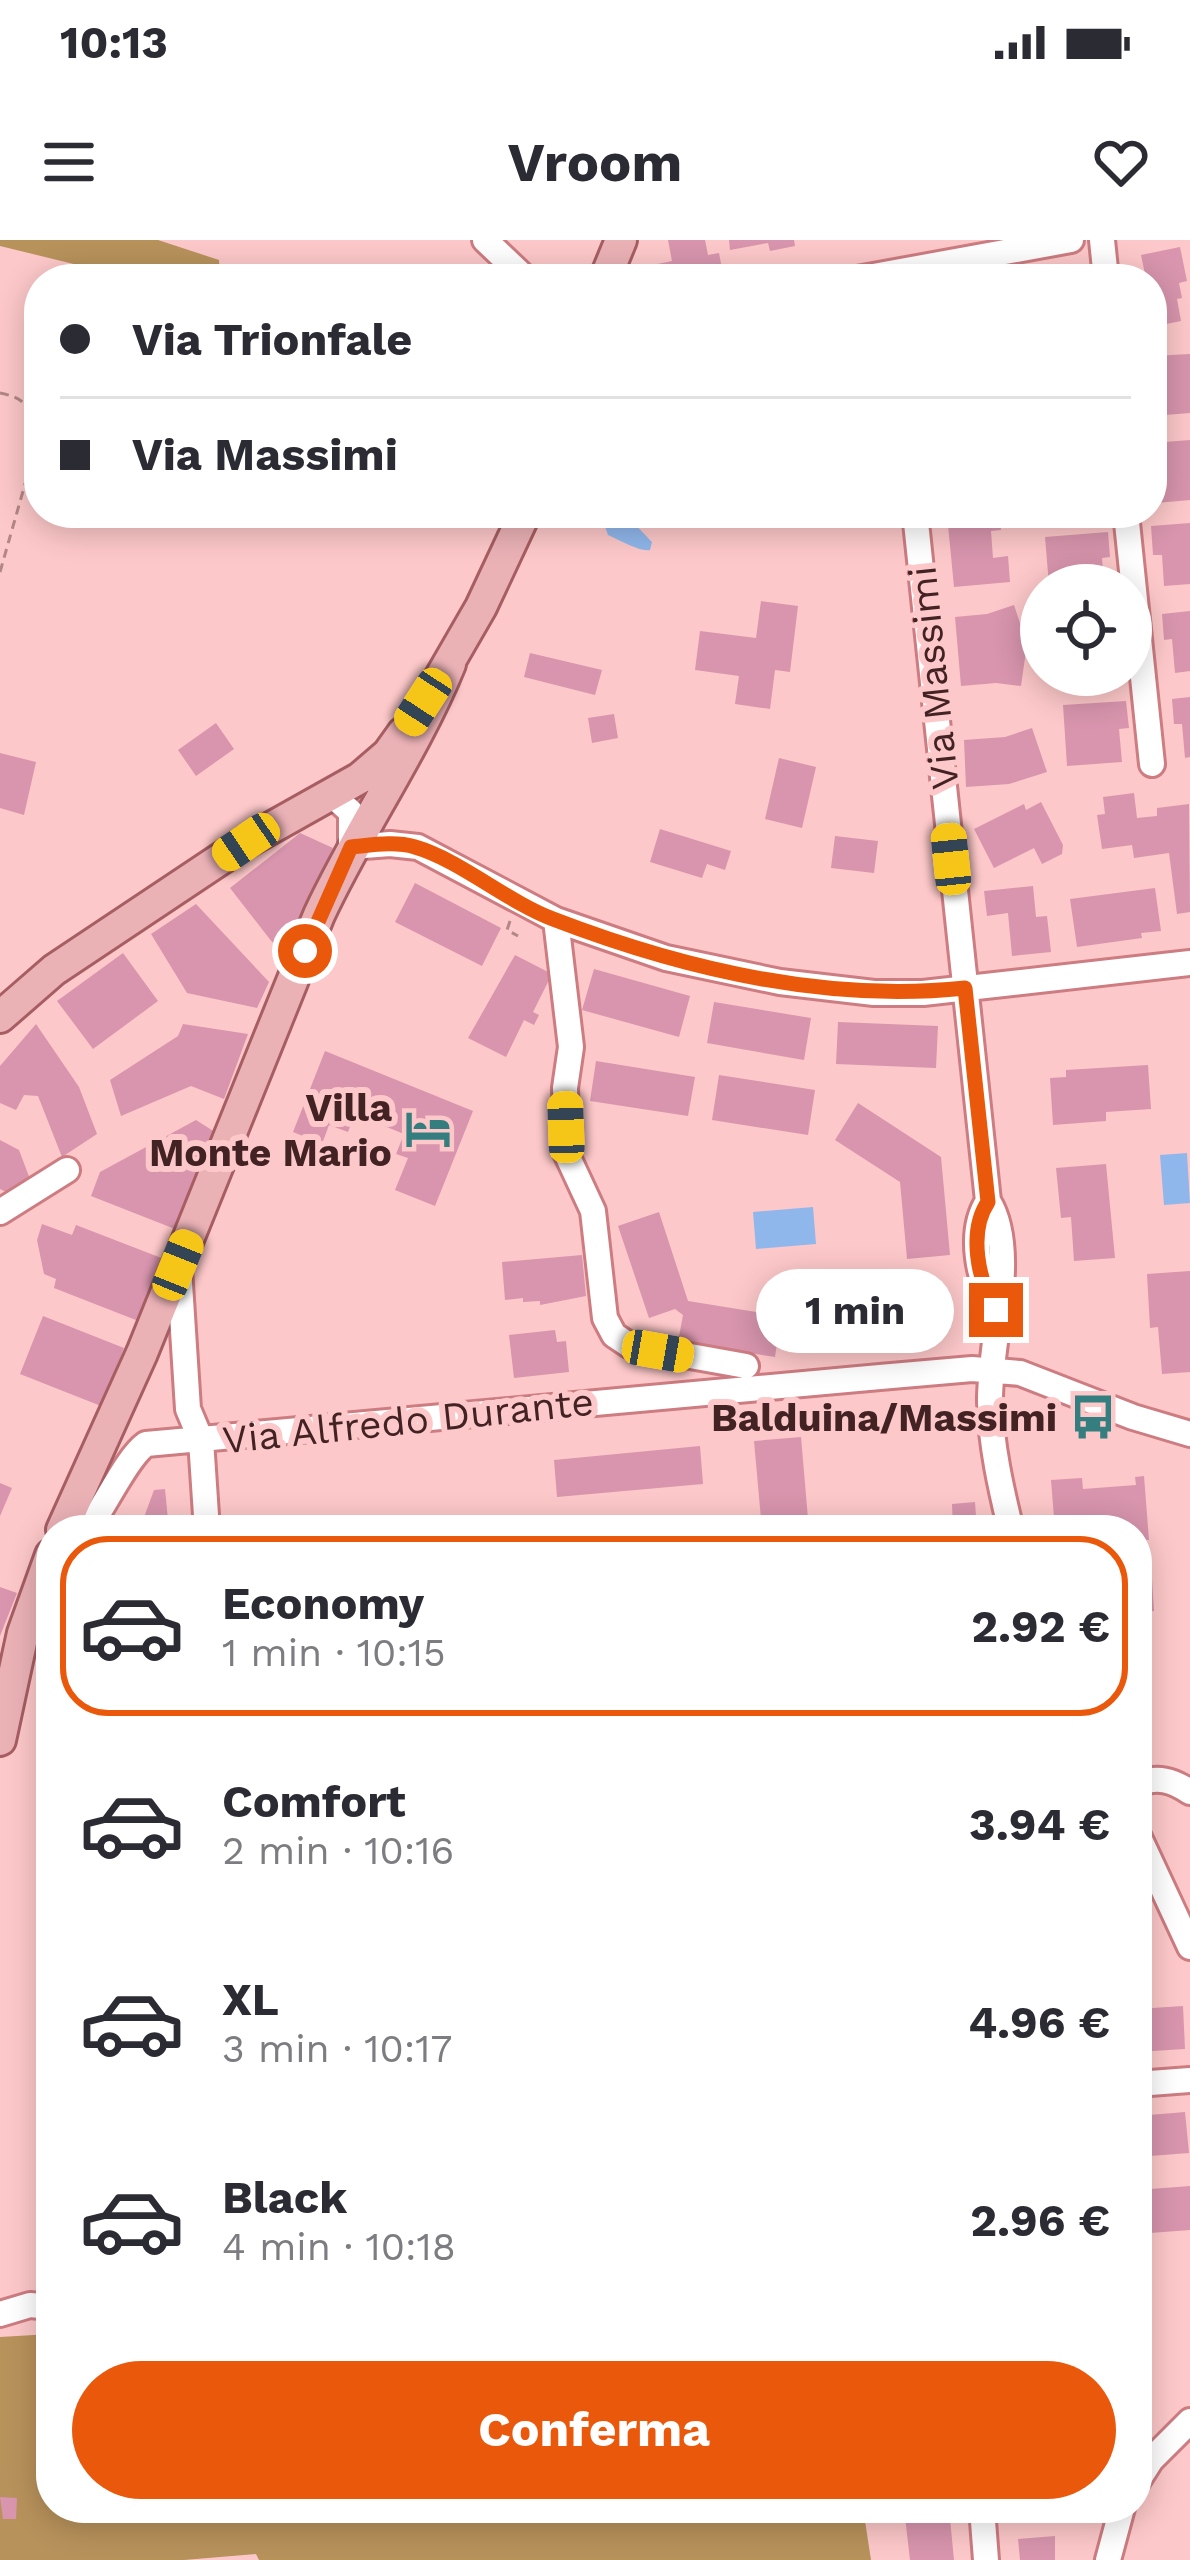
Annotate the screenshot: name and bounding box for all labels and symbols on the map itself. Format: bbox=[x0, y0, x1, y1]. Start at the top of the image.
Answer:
street label: Via Massimi bbox=[899, 564, 968, 792]
car bbox=[388, 662, 458, 742]
car bbox=[206, 807, 286, 877]
car bbox=[929, 821, 973, 897]
route start bbox=[278, 924, 332, 978]
place label: Villa Monte Mario bbox=[149, 1085, 392, 1175]
car bbox=[547, 1090, 585, 1164]
hotel icon: Villa Monte Mario bbox=[403, 1104, 453, 1154]
car bbox=[148, 1225, 208, 1305]
callout: 1 min bbox=[756, 1268, 954, 1352]
route end bbox=[969, 1283, 1023, 1337]
car bbox=[619, 1327, 697, 1375]
street label: Via Alfredo Durante bbox=[220, 1379, 596, 1462]
bus stop icon: Balduina/Massimi bbox=[1068, 1392, 1118, 1442]
place label: Balduina/Massimi bbox=[711, 1395, 1057, 1440]

